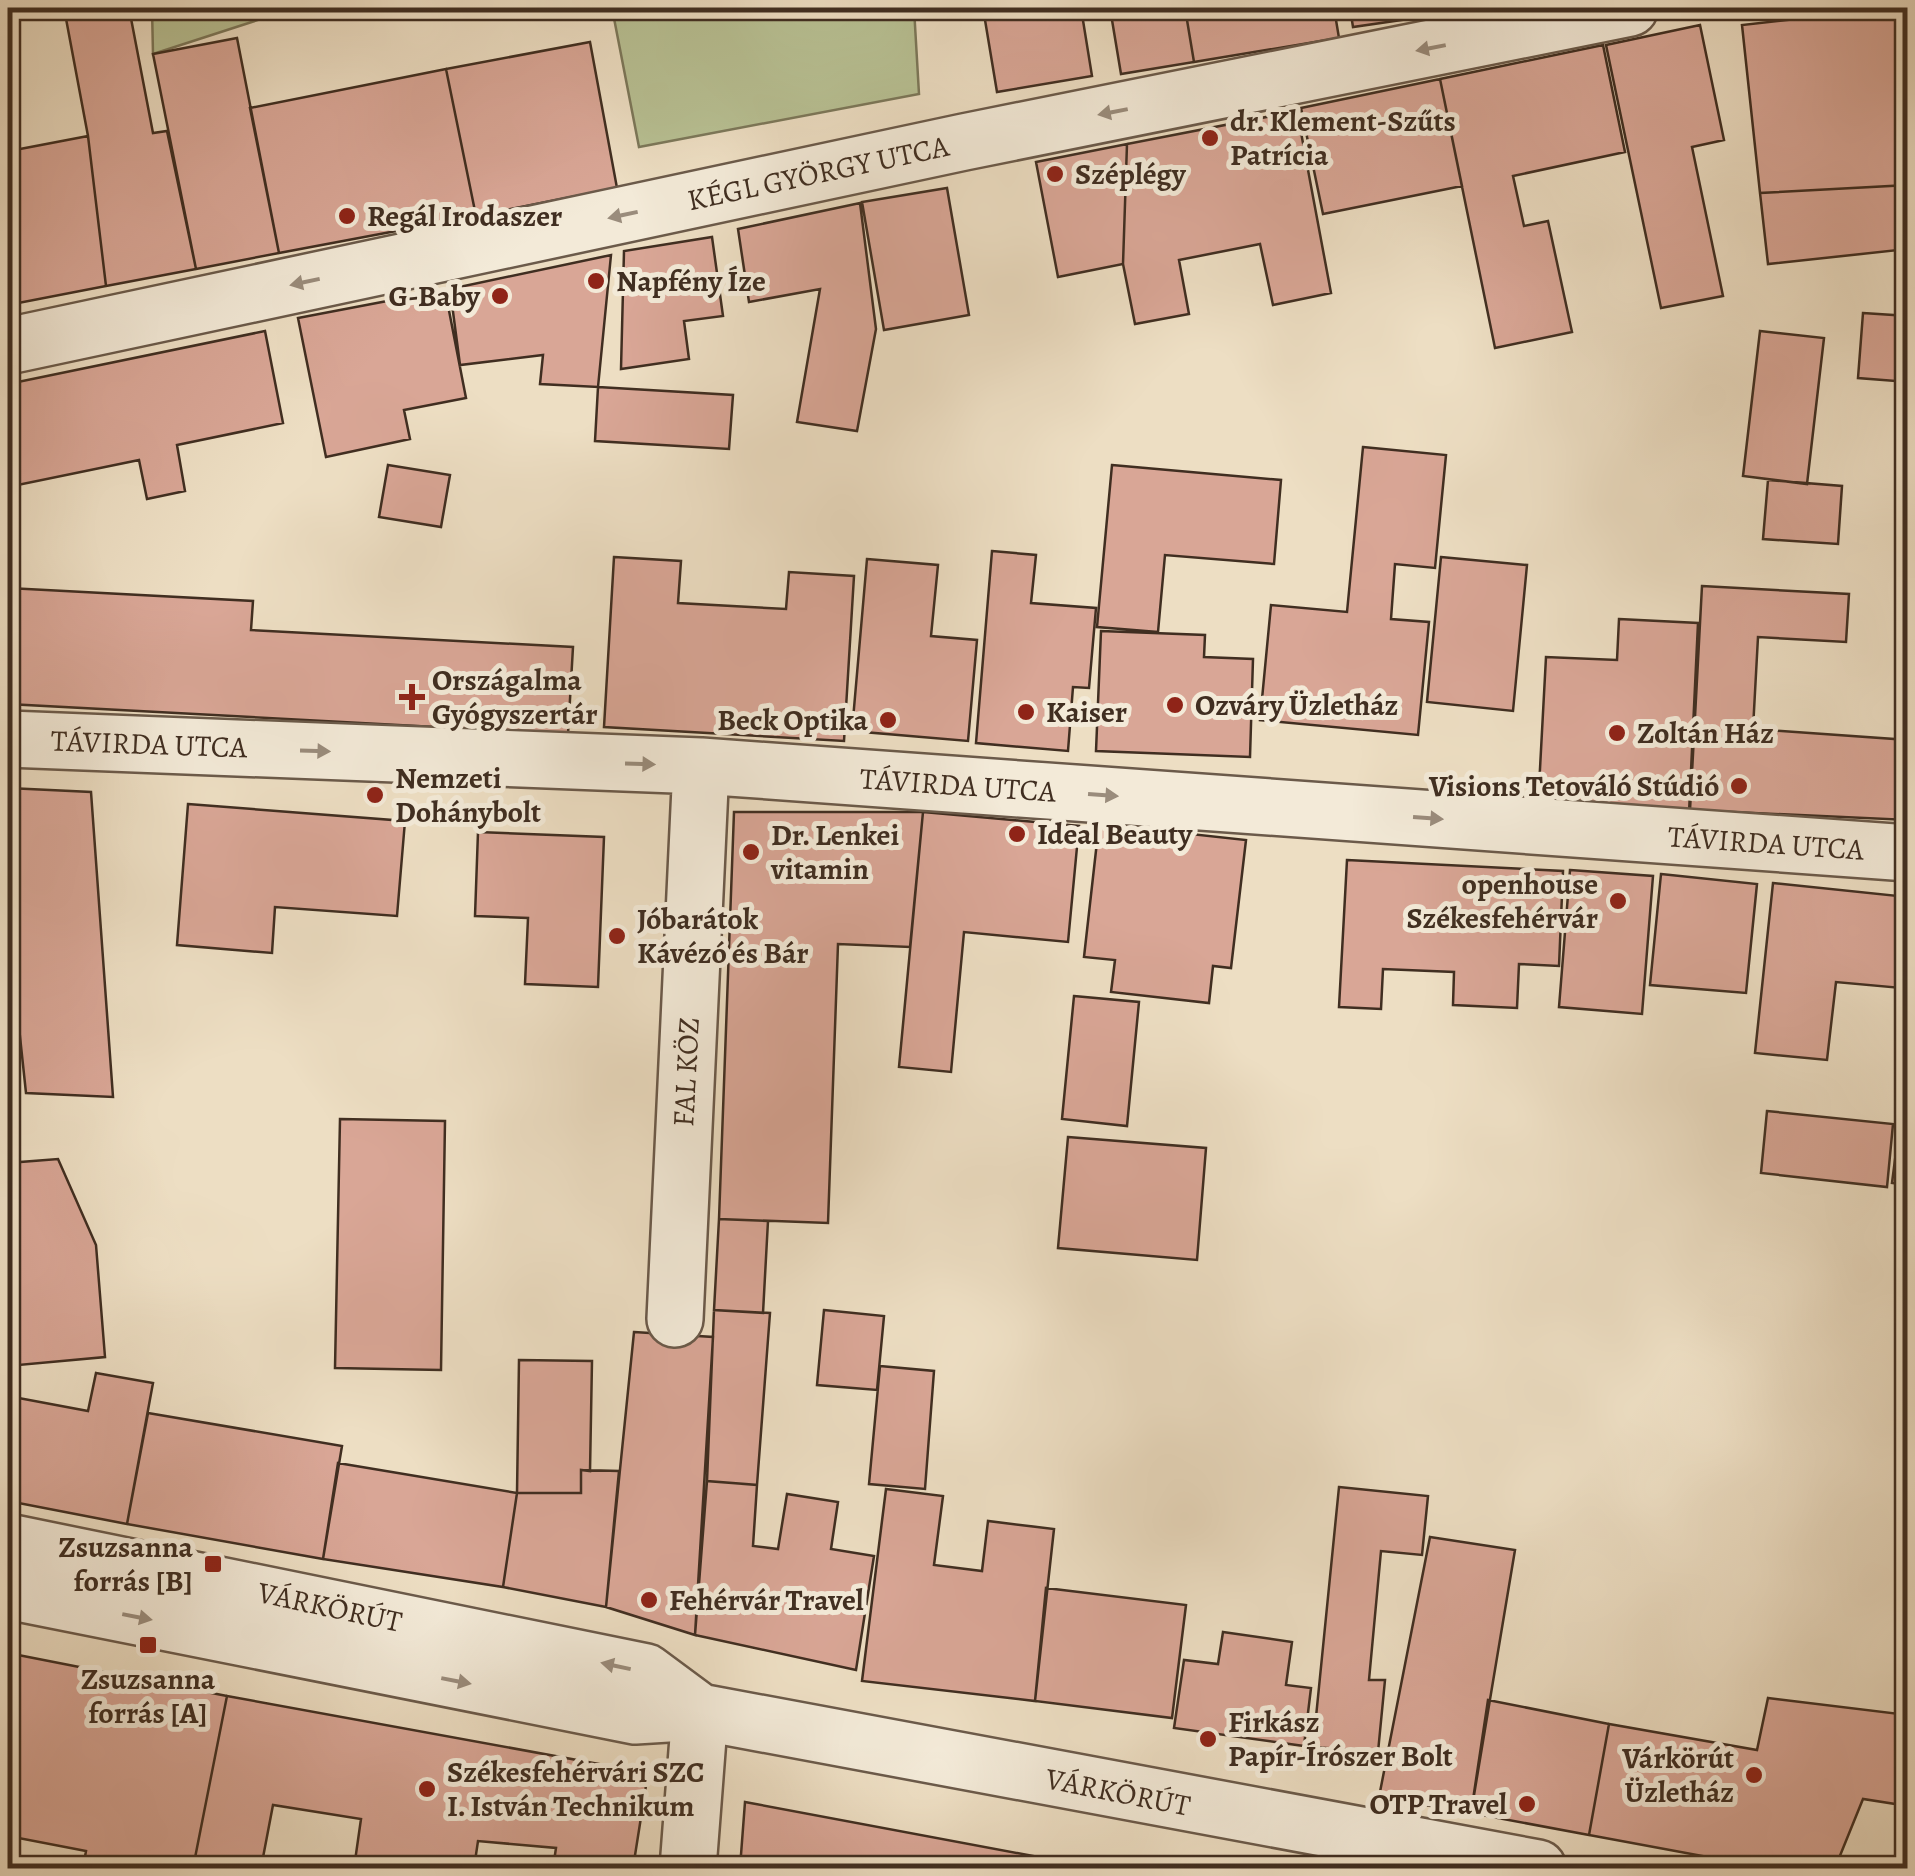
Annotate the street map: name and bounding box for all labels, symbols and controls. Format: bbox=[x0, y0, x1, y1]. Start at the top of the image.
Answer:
one-way arrow bbox=[1415, 40, 1446, 56]
place label: dr. Klement-Szűts Patrícia bbox=[1230, 101, 1456, 175]
one-way arrow bbox=[1097, 105, 1128, 121]
street label: KÉGL GYÖRGY UTCA bbox=[684, 126, 953, 220]
marker: dr. Klement-Szűts Patrícia bbox=[1199, 127, 1221, 149]
place label: Széplégy bbox=[1075, 154, 1187, 194]
marker: Széplégy bbox=[1044, 163, 1066, 185]
place label: Regál Irodaszer bbox=[367, 196, 562, 236]
marker: Regál Irodaszer bbox=[336, 205, 358, 227]
one-way arrow bbox=[607, 207, 638, 223]
place label: Napfény Íze bbox=[616, 261, 766, 301]
marker: Napfény Íze bbox=[585, 270, 607, 292]
one-way arrow bbox=[290, 275, 321, 291]
place label: G-Baby bbox=[388, 276, 481, 316]
marker: G-Baby bbox=[489, 285, 511, 307]
place label: Országalma Gyógyszertár bbox=[432, 660, 598, 734]
place label: Ozváry Üzletház bbox=[1195, 685, 1398, 725]
marker: Országalma Gyógyszertár bbox=[401, 686, 423, 708]
place label: Kaiser bbox=[1046, 692, 1127, 732]
marker: Ozváry Üzletház bbox=[1164, 694, 1186, 716]
place label: Beck Optika bbox=[717, 700, 868, 740]
marker: Kaiser bbox=[1015, 701, 1037, 723]
marker: Beck Optika bbox=[877, 709, 899, 731]
place label: Zoltán Ház bbox=[1637, 713, 1774, 753]
street label: TÁVIRDA UTCA bbox=[50, 721, 248, 767]
marker: Zoltán Ház bbox=[1606, 722, 1628, 744]
one-way arrow bbox=[299, 743, 331, 759]
one-way arrow bbox=[624, 756, 656, 772]
place label: Nemzeti Dohánybolt bbox=[395, 758, 541, 832]
street label: TÁVIRDA UTCA bbox=[859, 758, 1058, 812]
place label: Visions Tetováló Stúdió bbox=[1428, 766, 1719, 806]
marker: Visions Tetováló Stúdió bbox=[1728, 775, 1750, 797]
marker: Nemzeti Dohánybolt bbox=[364, 784, 386, 806]
one-way arrow bbox=[1088, 787, 1120, 803]
one-way arrow bbox=[1412, 811, 1444, 827]
place label: Ideal Beauty bbox=[1037, 814, 1193, 854]
place label: Dr. Lenkei vitamin bbox=[770, 815, 899, 889]
street label: TÁVIRDA UTCA bbox=[1667, 816, 1866, 870]
marker: Ideal Beauty bbox=[1006, 823, 1028, 845]
marker: Dr. Lenkei vitamin bbox=[740, 841, 762, 863]
place label: openhouse Székesfehérvár bbox=[1406, 864, 1598, 938]
marker: openhouse Székesfehérvár bbox=[1607, 890, 1629, 912]
place label: Jóbarátok Kávézó és Bár bbox=[637, 899, 809, 973]
marker: Jóbarátok Kávézó és Bár bbox=[606, 925, 628, 947]
street label: FAL KÖZ bbox=[663, 1016, 709, 1128]
place label: Zsuzsanna forrás [B] bbox=[58, 1527, 194, 1601]
marker: Zsuzsanna forrás [B] bbox=[202, 1553, 224, 1575]
street label: VÁRKÖRÚT bbox=[253, 1572, 406, 1642]
place label: Fehérvár Travel bbox=[669, 1580, 864, 1620]
marker: Fehérvár Travel bbox=[638, 1589, 660, 1611]
one-way arrow bbox=[122, 1610, 154, 1625]
marker: Zsuzsanna forrás [A] bbox=[137, 1634, 159, 1656]
one-way arrow bbox=[600, 1657, 631, 1673]
place label: Zsuzsanna forrás [A] bbox=[81, 1659, 216, 1733]
one-way arrow bbox=[441, 1673, 472, 1689]
place label: Firkász Papír-Írószer Bolt bbox=[1228, 1702, 1453, 1776]
marker: Firkász Papír-Írószer Bolt bbox=[1197, 1728, 1219, 1750]
place label: Várkörút Üzletház bbox=[1621, 1738, 1734, 1812]
place label: Székesfehérvári SZC I. István Technikum bbox=[447, 1752, 705, 1826]
street label: VÁRKÖRÚT bbox=[1041, 1758, 1194, 1826]
marker: Várkörút Üzletház bbox=[1743, 1764, 1765, 1786]
marker: Székesfehérvári SZC I. István Technikum bbox=[416, 1778, 438, 1800]
place label: OTP Travel bbox=[1370, 1784, 1507, 1824]
marker: OTP Travel bbox=[1516, 1793, 1538, 1815]

